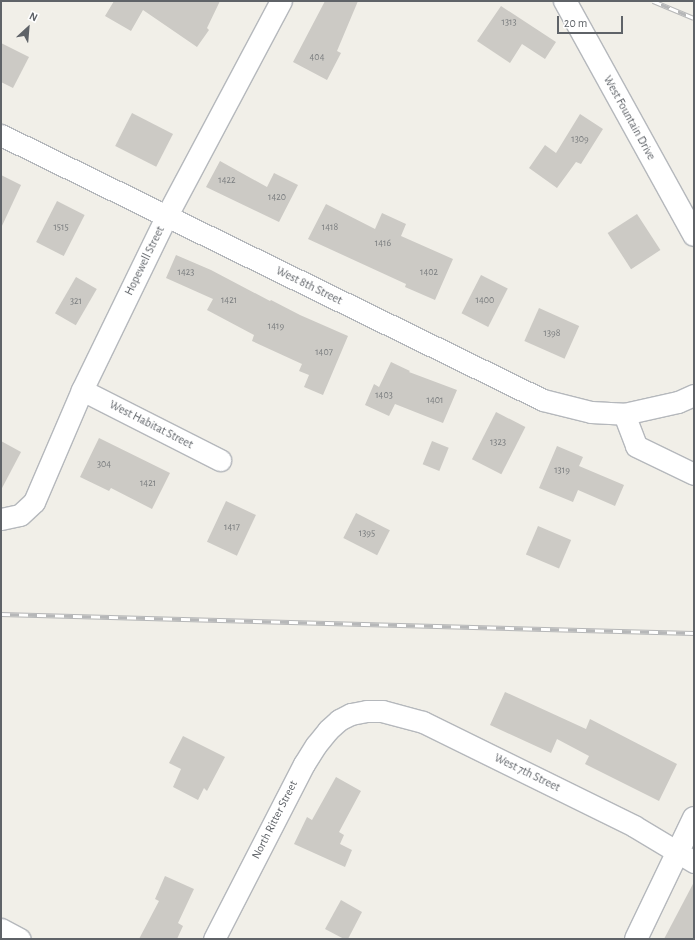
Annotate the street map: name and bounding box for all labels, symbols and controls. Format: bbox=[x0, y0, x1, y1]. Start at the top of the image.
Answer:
north arrow bbox=[8, 8, 48, 48]
scale bar bbox=[559, 8, 625, 34]
text: N bbox=[28, 10, 39, 23]
house number: 1313 bbox=[501, 17, 517, 29]
text: 20 m bbox=[564, 17, 587, 29]
house number: 404 bbox=[310, 52, 324, 64]
street label: West Fountain Drive bbox=[600, 73, 658, 163]
house number: 1309 bbox=[571, 134, 589, 146]
house number: 1422 bbox=[218, 175, 236, 187]
house number: 1420 bbox=[268, 192, 286, 204]
house number: 1515 bbox=[53, 222, 69, 234]
house number: 1418 bbox=[322, 222, 338, 234]
street label: Hopewell Street bbox=[122, 224, 168, 298]
house number: 1416 bbox=[375, 238, 391, 250]
street label: West 8th Street bbox=[274, 264, 344, 308]
house number: 1423 bbox=[178, 267, 194, 279]
house number: 1402 bbox=[420, 267, 438, 279]
house number: 1421 bbox=[221, 295, 237, 307]
house number: 1400 bbox=[476, 295, 494, 307]
house number: 321 bbox=[70, 296, 82, 308]
house number: 1419 bbox=[268, 321, 284, 333]
house number: 1398 bbox=[544, 328, 560, 340]
house number: 1407 bbox=[315, 347, 333, 359]
house number: 1403 bbox=[375, 390, 393, 402]
house number: 1401 bbox=[427, 395, 443, 407]
street label: West Habitat Street bbox=[107, 398, 195, 452]
house number: 1323 bbox=[490, 437, 506, 449]
house number: 304 bbox=[97, 459, 111, 471]
house number: 1319 bbox=[554, 465, 570, 477]
house number: 1421 bbox=[140, 478, 156, 490]
house number: 1417 bbox=[224, 522, 240, 534]
house number: 1395 bbox=[359, 528, 375, 540]
street label: West 7th Street bbox=[492, 751, 562, 795]
street label: North Ritter Street bbox=[249, 778, 301, 862]

